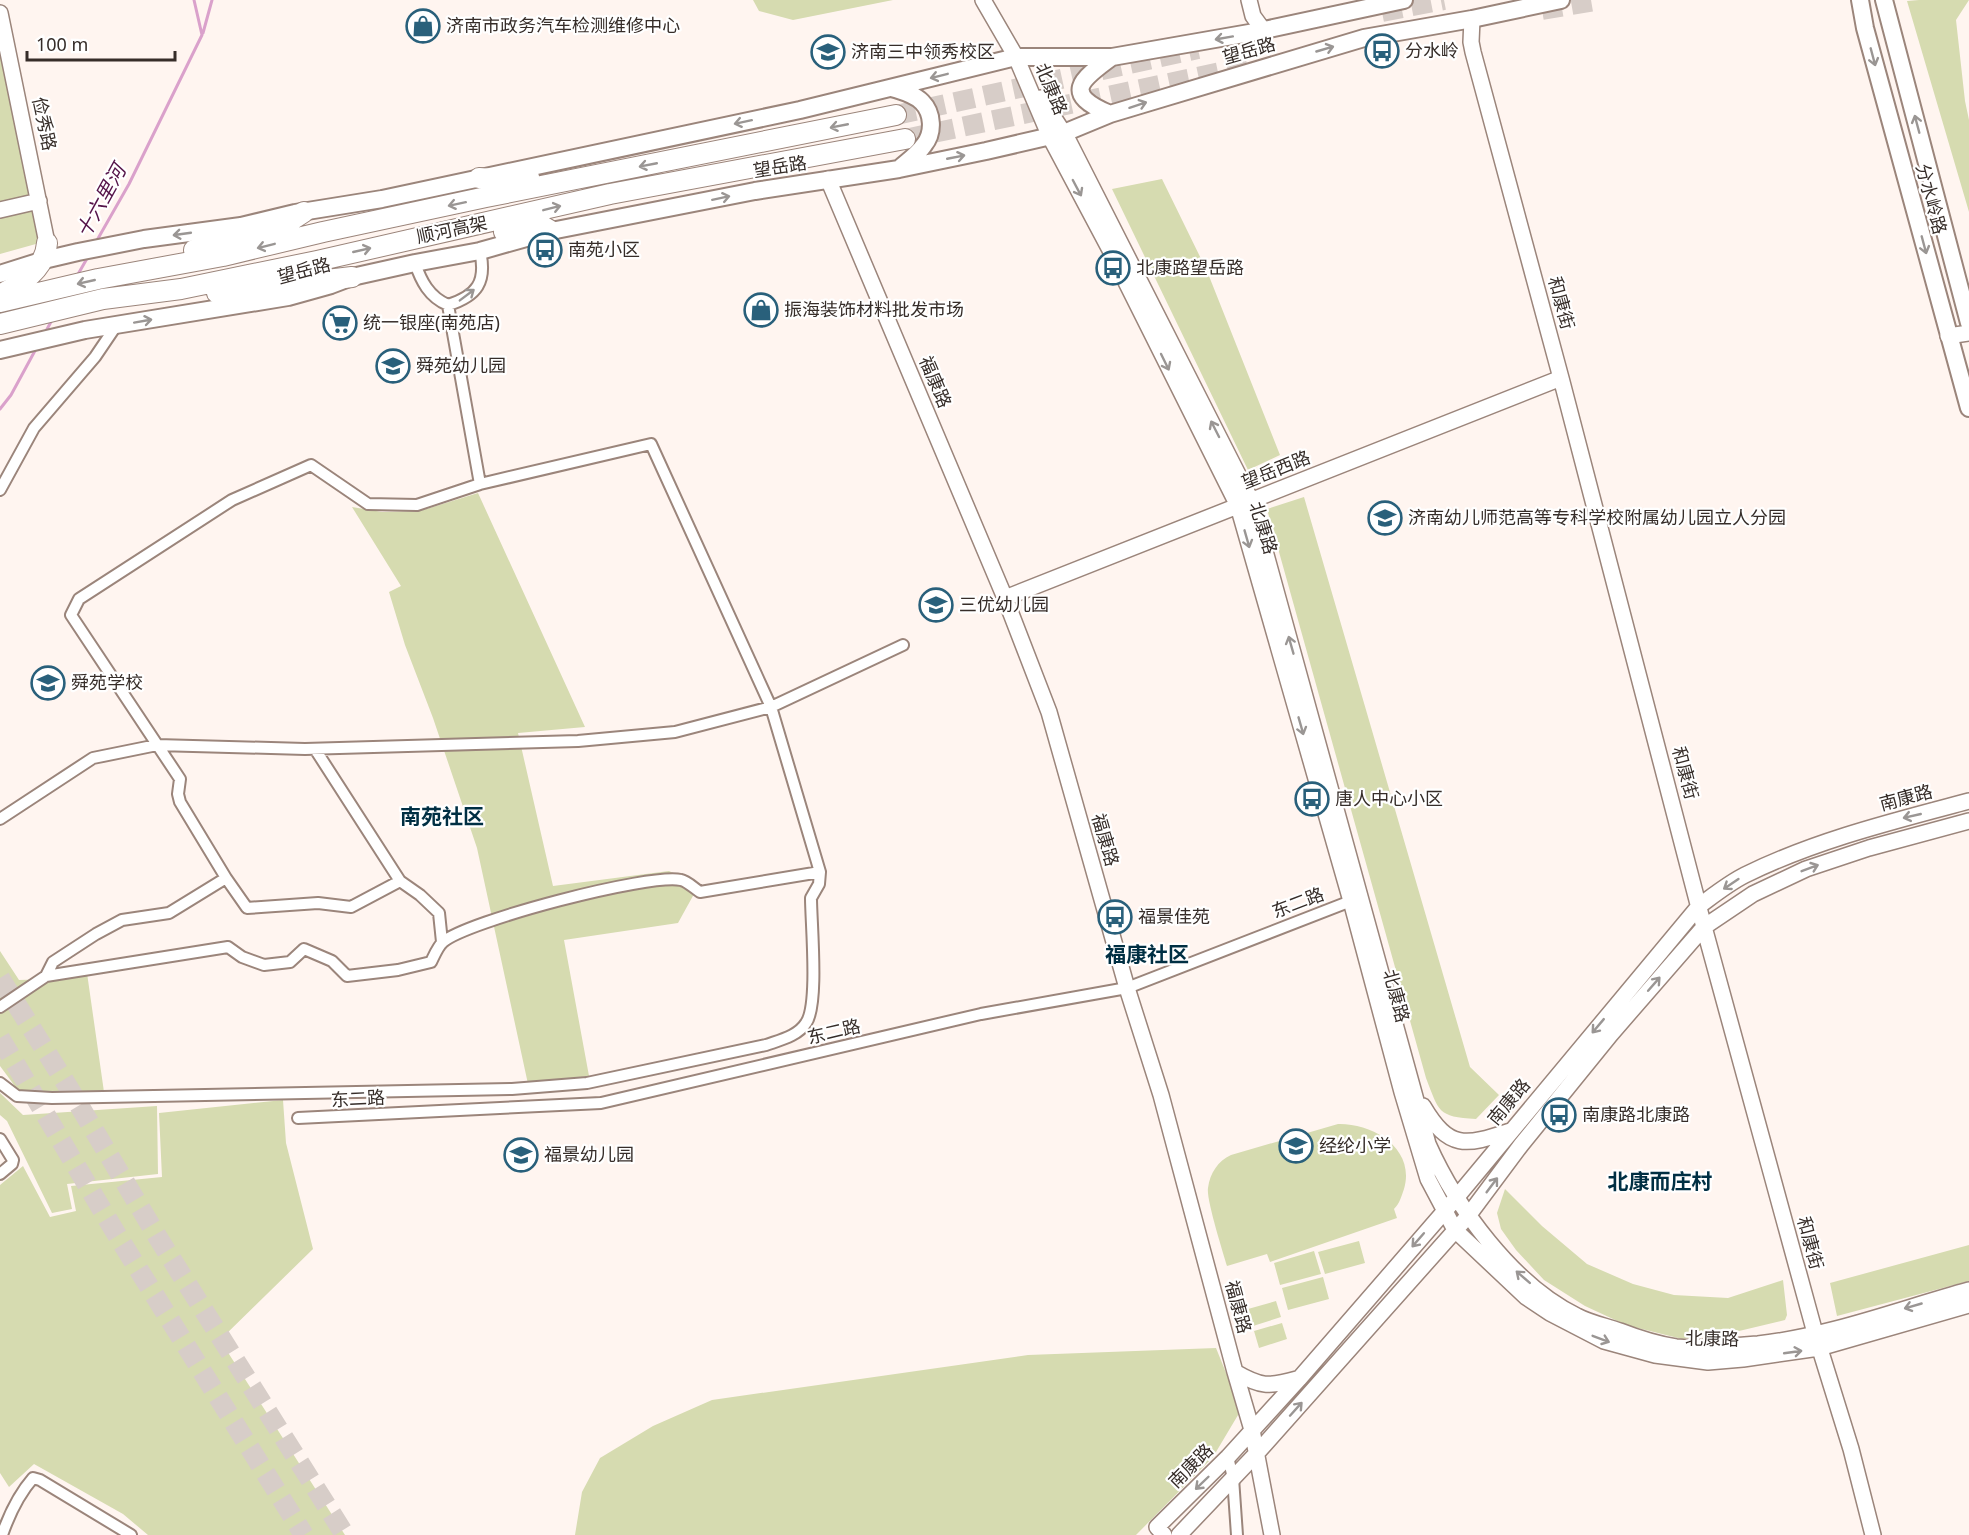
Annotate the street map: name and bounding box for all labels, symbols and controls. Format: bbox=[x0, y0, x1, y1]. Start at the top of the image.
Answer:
shop icon: 济南市政务汽车检测维修中心 bbox=[405, 8, 441, 44]
place label: 济南市政务汽车检测维修中心 bbox=[446, 13, 680, 37]
scale bar bbox=[27, 24, 176, 62]
street label: 望岳路 bbox=[1219, 31, 1278, 69]
text: 100 m bbox=[36, 32, 88, 56]
one-way arrow bbox=[1214, 33, 1234, 44]
bus stop icon: 分水岭 bbox=[1364, 33, 1400, 69]
school or university icon: 济南三中领秀校区 bbox=[810, 34, 846, 70]
place label: 分水岭 bbox=[1405, 38, 1459, 62]
place label: 济南三中领秀校区 bbox=[851, 39, 995, 63]
one-way arrow bbox=[1315, 43, 1334, 54]
one-way arrow bbox=[1867, 47, 1879, 66]
street label: 北康路 bbox=[1030, 59, 1074, 118]
one-way arrow bbox=[929, 71, 948, 83]
street label: 俭秀路 bbox=[28, 95, 62, 153]
one-way arrow bbox=[1128, 99, 1147, 110]
one-way arrow bbox=[1911, 115, 1923, 134]
one-way arrow bbox=[733, 117, 753, 128]
one-way arrow bbox=[830, 121, 849, 132]
street label: 望岳路 bbox=[751, 150, 808, 182]
one-way arrow bbox=[946, 151, 966, 162]
water label: 十六里河 bbox=[69, 156, 134, 242]
one-way arrow bbox=[639, 160, 658, 171]
street label: 分水岭路 bbox=[1911, 161, 1953, 237]
one-way arrow bbox=[1072, 179, 1083, 197]
one-way arrow bbox=[711, 191, 730, 203]
one-way arrow bbox=[448, 199, 467, 210]
one-way arrow bbox=[542, 201, 561, 213]
street label: 顺河高架 bbox=[414, 210, 490, 248]
one-way arrow bbox=[173, 229, 193, 240]
bus stop icon: 南苑小区 bbox=[527, 232, 563, 268]
one-way arrow bbox=[1918, 235, 1930, 254]
place label: 南苑小区 bbox=[568, 237, 640, 261]
one-way arrow bbox=[257, 241, 277, 252]
one-way arrow bbox=[352, 244, 371, 255]
bus stop icon: 北康路望岳路 bbox=[1095, 250, 1131, 286]
street label: 望岳路 bbox=[275, 251, 333, 289]
place label: 北康路望岳路 bbox=[1136, 255, 1244, 279]
street label: 和康街 bbox=[1543, 274, 1581, 332]
one-way arrow bbox=[77, 277, 96, 288]
one-way arrow bbox=[459, 289, 475, 302]
shop icon: 振海装饰材料批发市场 bbox=[743, 292, 779, 328]
place label: 振海装饰材料批发市场 bbox=[784, 297, 964, 321]
supermarket icon: 统一银座(南苑店) bbox=[322, 305, 358, 341]
place label: 统一银座(南苑店) bbox=[363, 310, 500, 334]
one-way arrow bbox=[133, 316, 152, 327]
school or university icon: 舜苑幼儿园 bbox=[375, 348, 411, 384]
street label: 福康路 bbox=[914, 352, 958, 411]
place label: 舜苑幼儿园 bbox=[416, 353, 506, 377]
one-way arrow bbox=[1160, 353, 1171, 371]
one-way arrow bbox=[1209, 420, 1220, 438]
street label: 望岳西路 bbox=[1238, 444, 1313, 494]
street label: 北康路 bbox=[1245, 498, 1283, 557]
school or university icon: 济南幼儿师范高等专科学校附属幼儿园立人分园 bbox=[1367, 500, 1403, 536]
place label: 济南幼儿师范高等专科学校附属幼儿园立人分园 bbox=[1408, 505, 1786, 529]
one-way arrow bbox=[1242, 529, 1253, 548]
school or university icon: 三优幼儿园 bbox=[918, 587, 954, 623]
place label: 三优幼儿园 bbox=[959, 592, 1049, 616]
one-way arrow bbox=[1285, 636, 1296, 655]
school or university icon: 舜苑学校 bbox=[30, 665, 66, 701]
place label: 舜苑学校 bbox=[71, 670, 143, 694]
one-way arrow bbox=[1296, 716, 1307, 735]
street label: 和康街 bbox=[1667, 744, 1705, 802]
street label: 南康路 bbox=[1877, 778, 1935, 816]
bus stop icon: 唐人中心小区 bbox=[1294, 781, 1330, 817]
place label: 唐人中心小区 bbox=[1335, 786, 1443, 810]
district label: 南苑社区 bbox=[400, 802, 484, 830]
street label: 福康路 bbox=[1087, 810, 1125, 869]
one-way arrow bbox=[1903, 810, 1922, 822]
one-way arrow bbox=[1800, 862, 1818, 873]
one-way arrow bbox=[1723, 878, 1739, 890]
street label: 东二路 bbox=[1268, 881, 1327, 923]
bus stop icon: 福景佳苑 bbox=[1097, 899, 1133, 935]
place label: 福景佳苑 bbox=[1138, 904, 1210, 928]
district label: 福康社区 bbox=[1105, 940, 1189, 968]
street label: 北康路 bbox=[1378, 967, 1416, 1025]
one-way arrow bbox=[1647, 977, 1661, 992]
street label: 东二路 bbox=[805, 1013, 863, 1049]
one-way arrow bbox=[1592, 1018, 1605, 1034]
street label: 南康路 bbox=[1482, 1073, 1535, 1130]
street label: 东二路 bbox=[330, 1085, 386, 1111]
bus stop icon: 南康路北康路 bbox=[1541, 1097, 1577, 1133]
place label: 南康路北康路 bbox=[1582, 1102, 1690, 1126]
school or university icon: 经纶小学 bbox=[1278, 1128, 1314, 1164]
place label: 经纶小学 bbox=[1319, 1133, 1391, 1157]
school or university icon: 福景幼儿园 bbox=[503, 1137, 539, 1173]
place label: 福景幼儿园 bbox=[544, 1142, 634, 1166]
district label: 北康而庄村 bbox=[1608, 1167, 1713, 1195]
one-way arrow bbox=[1485, 1177, 1498, 1193]
street label: 和康街 bbox=[1792, 1214, 1830, 1272]
one-way arrow bbox=[1411, 1232, 1425, 1247]
one-way arrow bbox=[1516, 1270, 1531, 1284]
street label: 福康路 bbox=[1220, 1278, 1258, 1336]
one-way arrow bbox=[1904, 1301, 1923, 1312]
street label: 北康路 bbox=[1685, 1326, 1739, 1350]
one-way arrow bbox=[1592, 1335, 1610, 1346]
one-way arrow bbox=[1783, 1346, 1802, 1357]
one-way arrow bbox=[1289, 1402, 1303, 1417]
street label: 南康路 bbox=[1163, 1438, 1218, 1493]
one-way arrow bbox=[1195, 1476, 1210, 1490]

